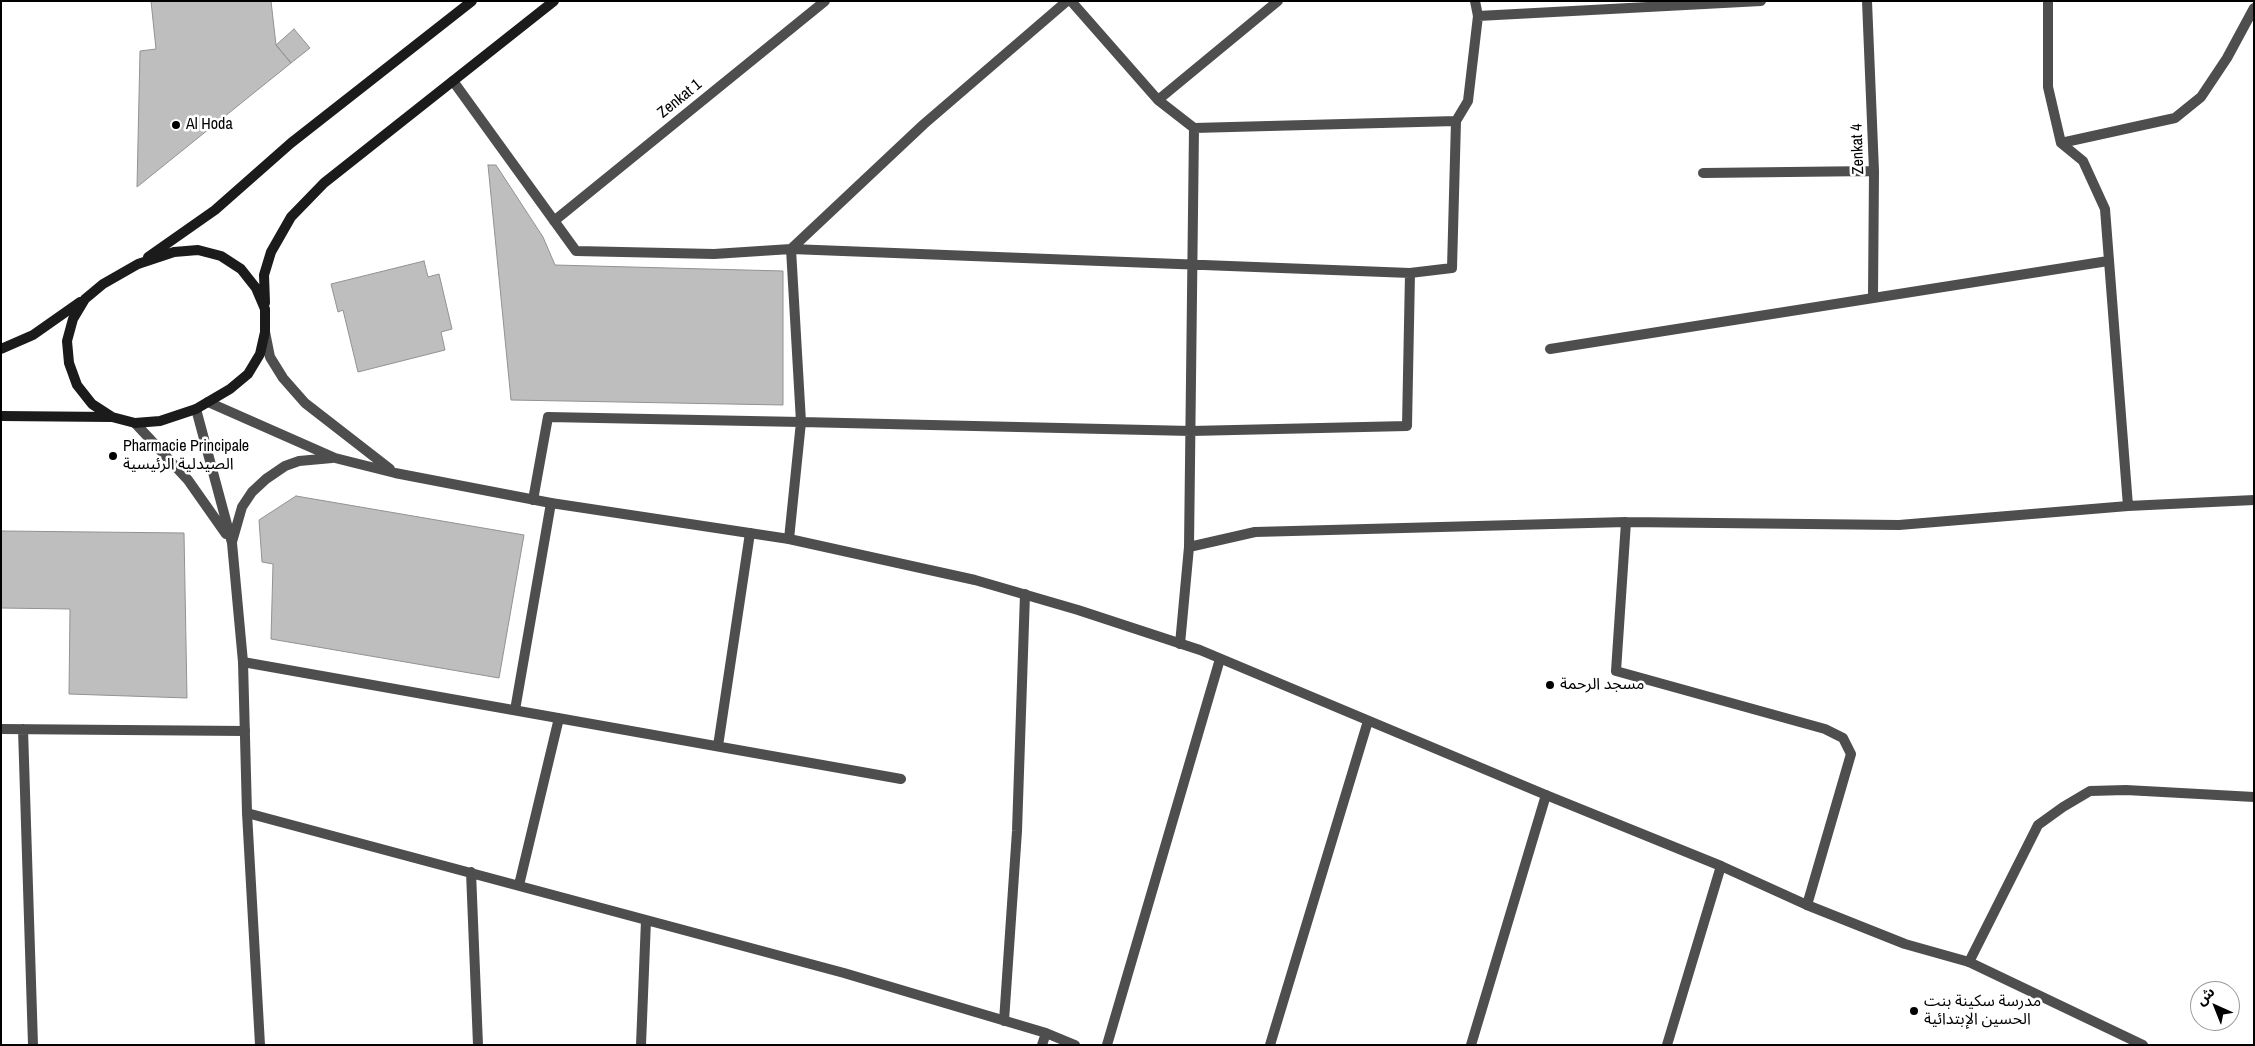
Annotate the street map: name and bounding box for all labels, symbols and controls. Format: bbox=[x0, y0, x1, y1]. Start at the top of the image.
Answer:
street label: Zenkat 1 bbox=[654, 75, 706, 123]
place label: Al Hoda bbox=[186, 115, 233, 135]
marker: Al Hoda bbox=[170, 119, 182, 131]
street label: Zenkat 4 bbox=[1848, 123, 1868, 175]
place label: Pharmacie Principale الصيدلية الرئيسية bbox=[123, 437, 249, 475]
marker: Pharmacie Principale الصيدلية الرئيسية bbox=[107, 450, 119, 462]
place label: مسجد الرحمة bbox=[1560, 675, 1644, 695]
marker: مسجد الرحمة bbox=[1544, 679, 1556, 691]
north arrow bbox=[2190, 981, 2240, 1031]
text: ش bbox=[2192, 983, 2218, 1009]
place label: مدرسة سكينة بنت الحسين الإبتدائية bbox=[1924, 992, 2041, 1030]
marker: مدرسة سكينة بنت الحسين الإبتدائية bbox=[1908, 1005, 1920, 1017]

